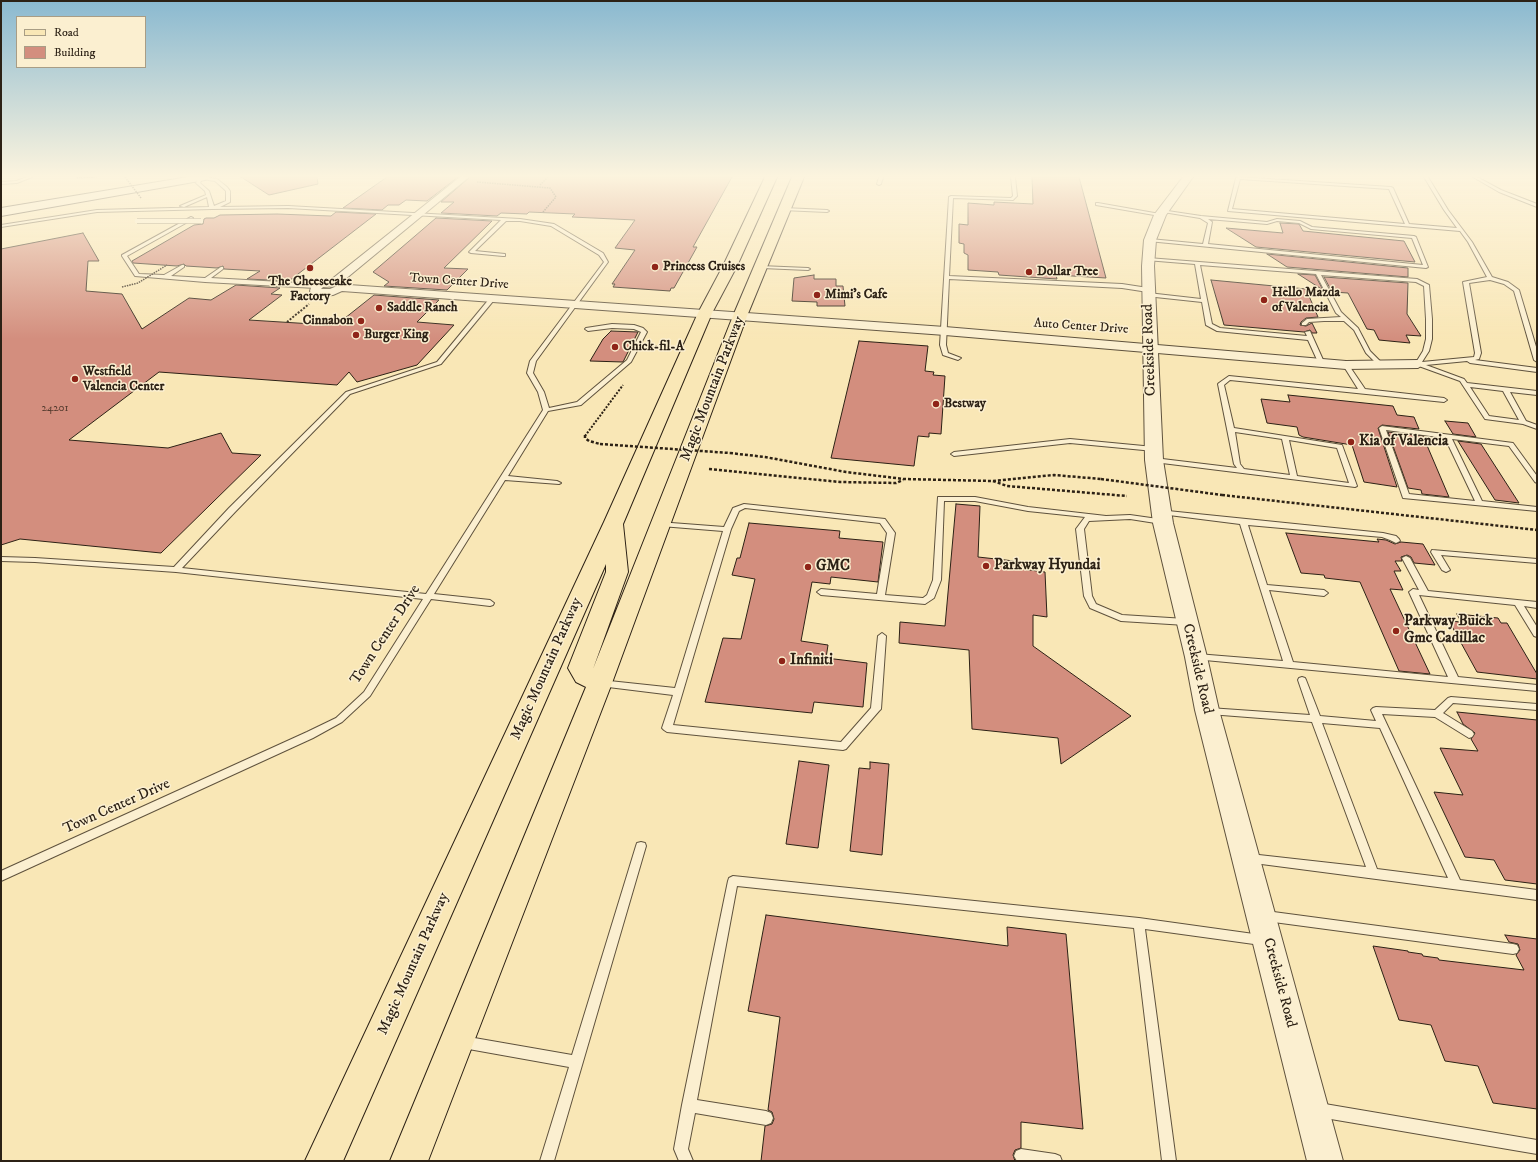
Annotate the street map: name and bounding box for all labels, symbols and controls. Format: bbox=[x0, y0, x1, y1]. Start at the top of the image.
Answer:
legend bbox=[16, 16, 146, 68]
text: Road bbox=[54, 25, 79, 40]
text: Building bbox=[54, 45, 95, 60]
place label: Princess Cruises bbox=[663, 259, 745, 275]
marker: Princess Cruises bbox=[650, 262, 660, 272]
marker: The Cheesecake Factory bbox=[305, 263, 315, 273]
place label: Dollar Tree bbox=[1037, 264, 1098, 280]
marker: Dollar Tree bbox=[1024, 267, 1034, 277]
street label: Town Center Drive bbox=[409, 271, 509, 293]
place label: The Cheesecake Factory bbox=[268, 274, 352, 305]
place label: Hello Mazda of Valencia bbox=[1272, 285, 1340, 316]
place label: Mimi's Cafe bbox=[825, 287, 887, 303]
marker: Mimi's Cafe bbox=[812, 290, 822, 300]
marker: Hello Mazda of Valencia bbox=[1259, 295, 1269, 305]
place label: Saddle Ranch bbox=[387, 300, 458, 316]
marker: Saddle Ranch bbox=[374, 303, 384, 313]
street label: Creekside Road bbox=[1139, 304, 1161, 396]
place label: Cinnabon bbox=[303, 313, 353, 329]
street label: Magic Mountain Parkway bbox=[677, 314, 749, 464]
marker: Cinnabon bbox=[356, 316, 366, 326]
street label: Auto Center Drive bbox=[1033, 316, 1129, 338]
place label: Burger King bbox=[364, 327, 428, 343]
marker: Burger King bbox=[351, 330, 361, 340]
place label: Chick-fil-A bbox=[623, 339, 684, 355]
marker: Chick-fil-A bbox=[610, 342, 620, 352]
place label: Westfield Valencia Center bbox=[83, 364, 164, 395]
marker: Westfield Valencia Center bbox=[70, 374, 80, 384]
place label: Bestway bbox=[944, 396, 986, 412]
marker: Bestway bbox=[931, 399, 941, 409]
house number: 24201 bbox=[41, 402, 69, 416]
place label: Kia of Valencia bbox=[1359, 433, 1448, 451]
marker: Kia of Valencia bbox=[1346, 437, 1356, 447]
place label: Parkway Hyundai bbox=[994, 557, 1100, 575]
place label: GMC bbox=[816, 558, 850, 576]
marker: Parkway Hyundai bbox=[981, 561, 991, 571]
marker: GMC bbox=[803, 562, 813, 572]
street label: Town Center Drive bbox=[347, 582, 425, 688]
street label: Magic Mountain Parkway bbox=[507, 595, 587, 743]
place label: Parkway Buick Gmc Cadillac bbox=[1404, 613, 1493, 648]
street label: Creekside Road bbox=[1178, 622, 1216, 716]
marker: Parkway Buick Gmc Cadillac bbox=[1391, 626, 1401, 636]
place label: Infiniti bbox=[790, 652, 833, 670]
marker: Infiniti bbox=[777, 656, 787, 666]
street label: Town Center Drive bbox=[61, 775, 173, 839]
street label: Magic Mountain Parkway bbox=[374, 890, 454, 1038]
street label: Creekside Road bbox=[1258, 936, 1300, 1030]

